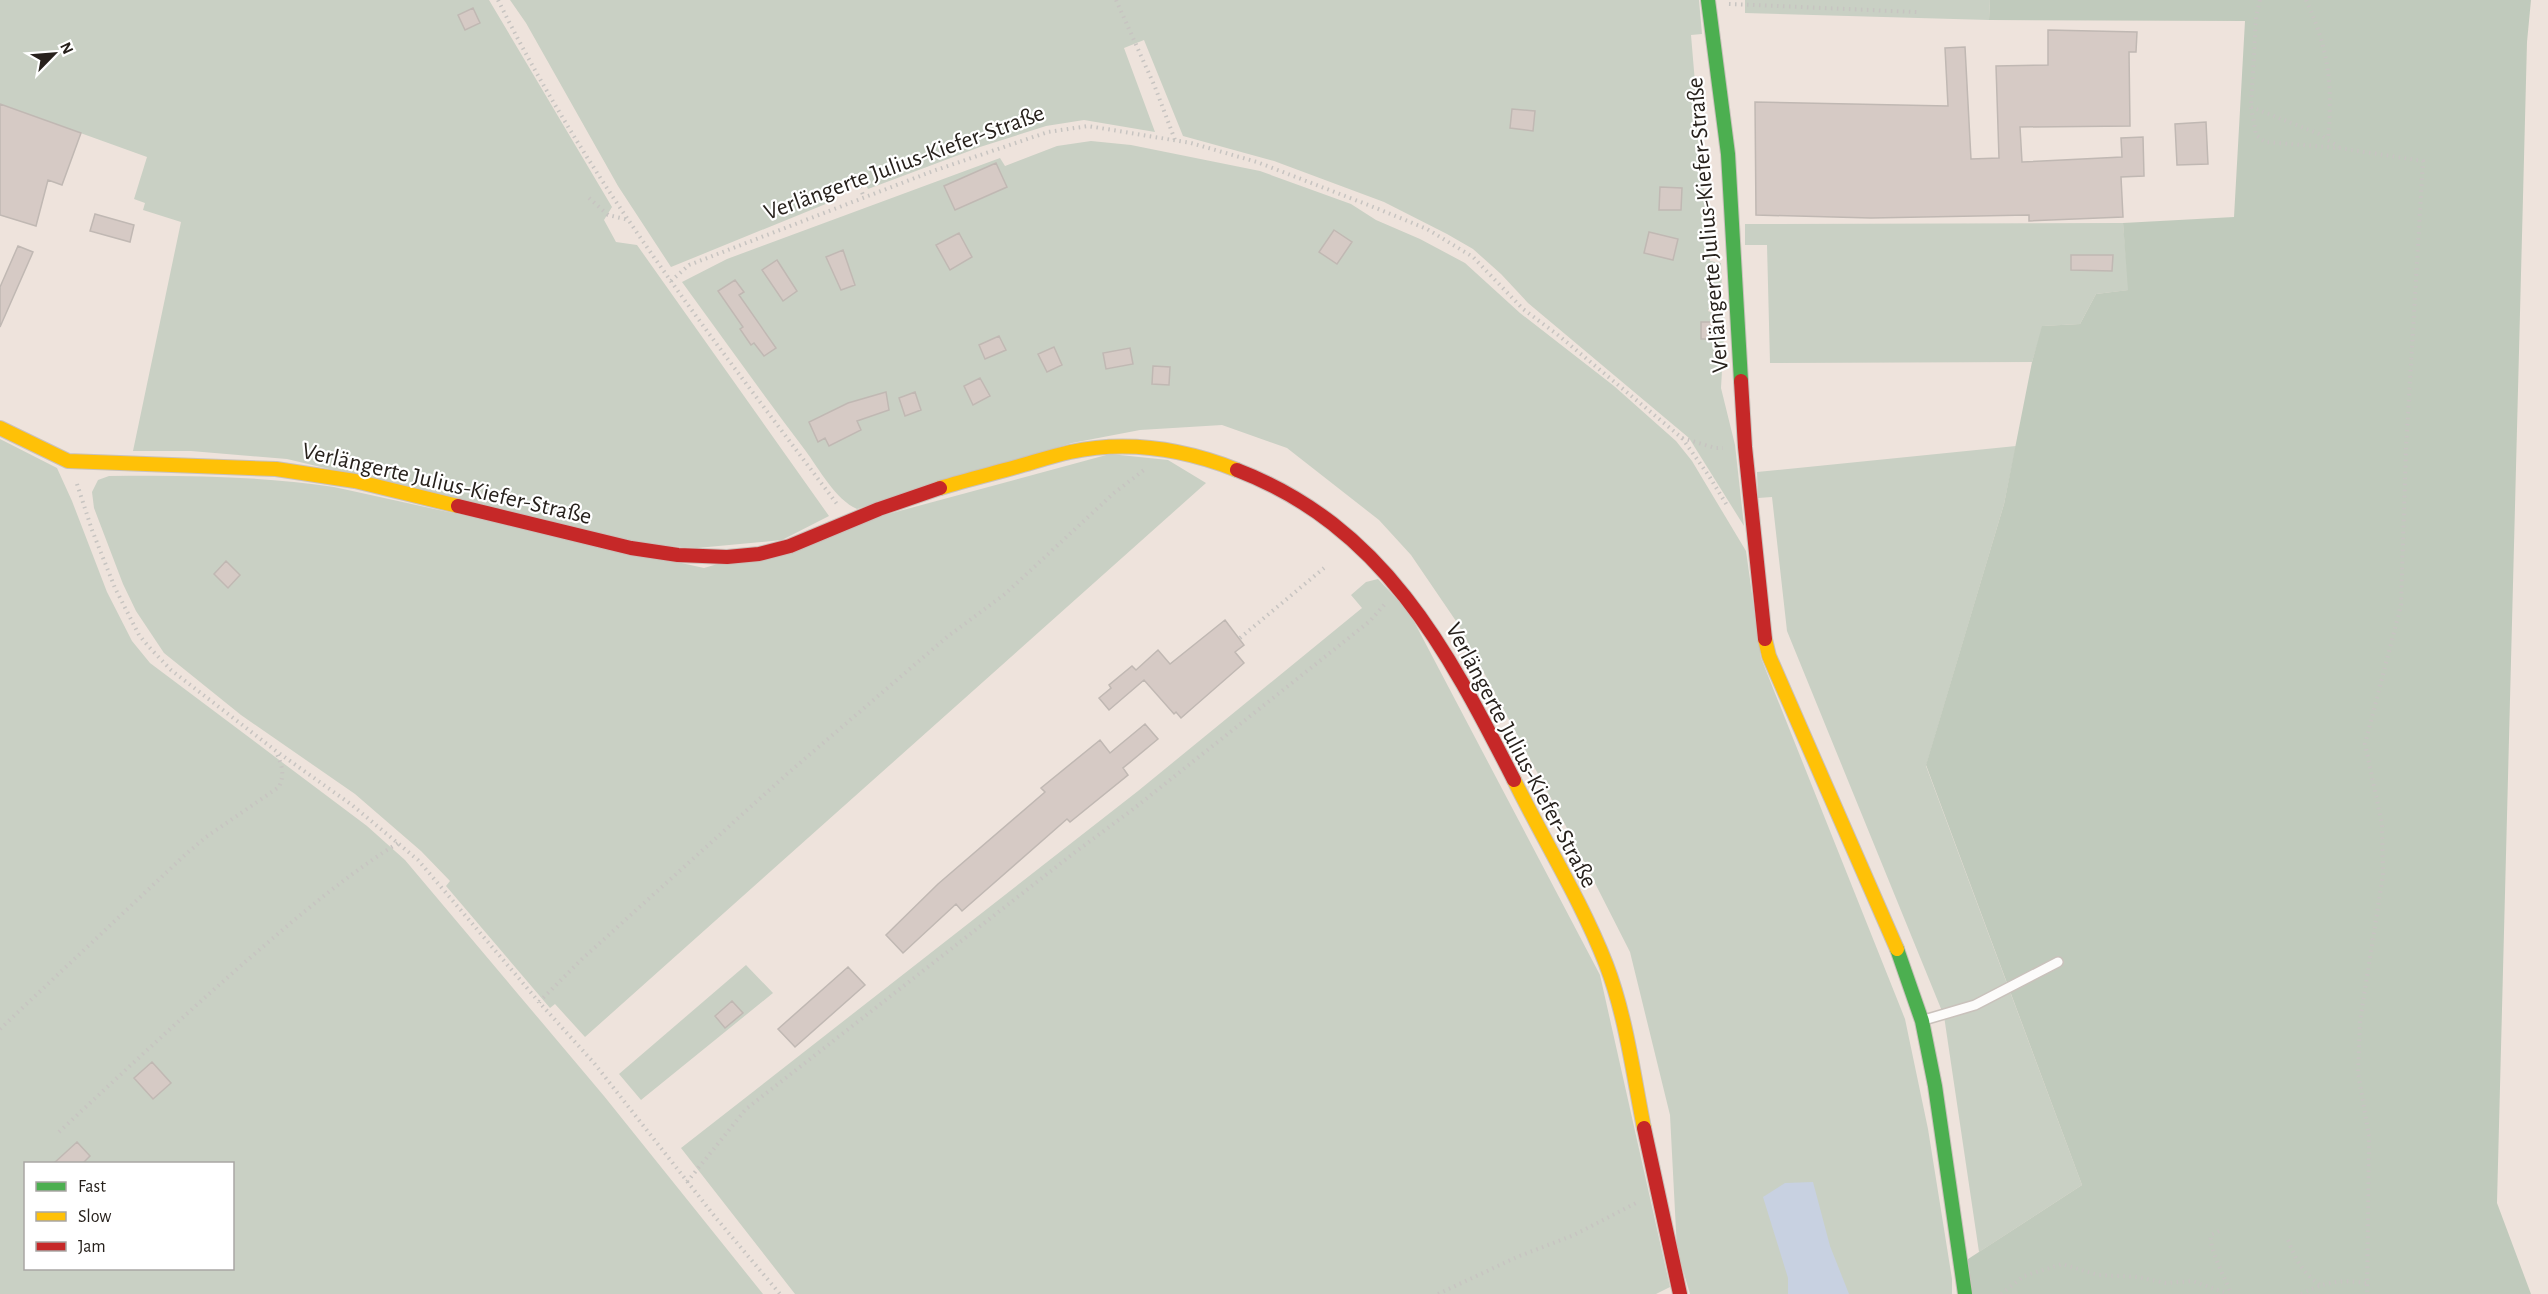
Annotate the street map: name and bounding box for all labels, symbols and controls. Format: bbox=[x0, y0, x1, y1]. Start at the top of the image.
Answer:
north arrow bbox=[24, 24, 84, 84]
text: N bbox=[57, 40, 76, 57]
street label: Verlängerte Julius-Kiefer-Straße bbox=[1683, 76, 1733, 374]
street label: Verlängerte Julius-Kiefer-Straße bbox=[761, 101, 1048, 225]
street label: Verlängerte Julius-Kiefer-Straße bbox=[300, 439, 594, 529]
street label: Verlängerte Julius-Kiefer-Straße bbox=[1441, 619, 1601, 892]
legend bbox=[24, 1162, 234, 1270]
text: Fast bbox=[78, 1178, 106, 1196]
text: Slow bbox=[78, 1208, 111, 1226]
text: Jam bbox=[78, 1238, 106, 1256]

